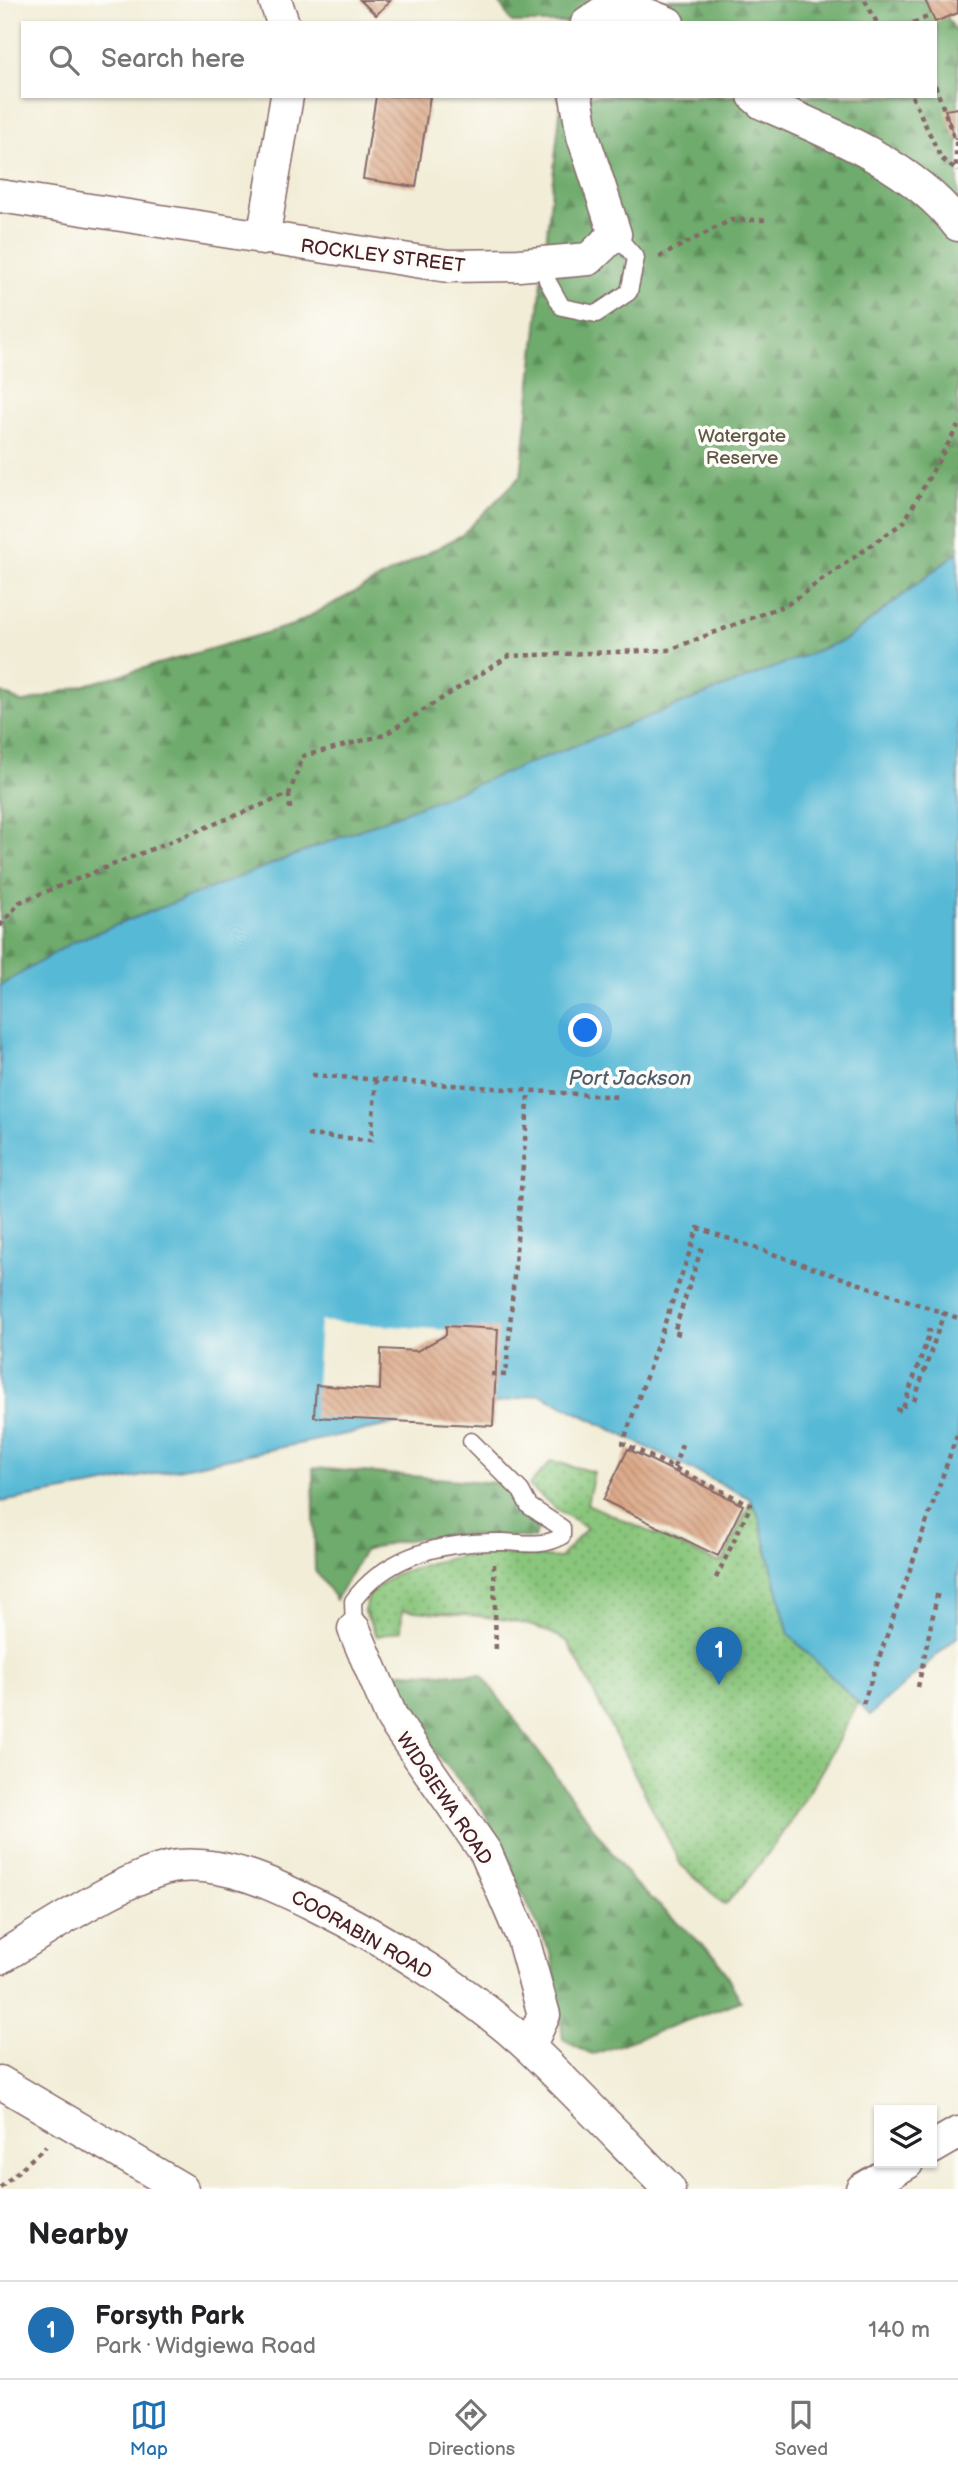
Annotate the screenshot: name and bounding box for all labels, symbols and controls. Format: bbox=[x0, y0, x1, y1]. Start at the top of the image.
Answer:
search box bbox=[21, 21, 937, 98]
icon: search bbox=[45, 41, 83, 79]
text: Search here bbox=[101, 44, 245, 75]
street label: ROCKLEY STREET bbox=[299, 235, 467, 278]
park label: Watergate Reserve bbox=[698, 425, 786, 470]
your location bbox=[568, 1013, 602, 1047]
water label: Port Jackson bbox=[568, 1066, 692, 1091]
pin: 1 bbox=[696, 1627, 742, 1685]
street label: WIDGIEWA ROAD bbox=[391, 1728, 497, 1870]
street label: COORABIN ROAD bbox=[287, 1886, 436, 1985]
map controls bbox=[874, 2105, 937, 2168]
button: layers bbox=[874, 2105, 937, 2168]
text: Nearby bbox=[28, 2217, 128, 2253]
text: Forsyth Park bbox=[95, 2301, 244, 2332]
text: 1 bbox=[46, 2316, 56, 2344]
text: 140 m bbox=[868, 2316, 930, 2344]
text: Park · Widgiewa Road bbox=[95, 2332, 316, 2360]
tab: Map bbox=[130, 2396, 168, 2461]
tab: Directions bbox=[428, 2396, 515, 2461]
tab: Saved bbox=[775, 2396, 828, 2461]

